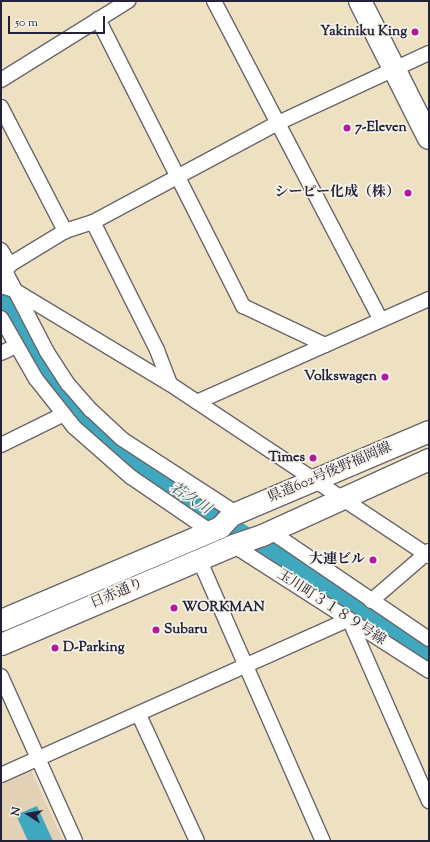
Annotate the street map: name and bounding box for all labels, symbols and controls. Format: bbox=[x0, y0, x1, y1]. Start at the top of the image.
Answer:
scale bar bbox=[10, 8, 107, 34]
text: 50 m bbox=[15, 14, 38, 32]
place label: Yakiniku King bbox=[320, 24, 407, 40]
marker: Yakiniku King bbox=[410, 27, 420, 37]
place label: 7-Eleven bbox=[355, 120, 407, 136]
marker: 7-Eleven bbox=[342, 123, 352, 133]
place label: シーピー化成（株） bbox=[275, 185, 400, 201]
marker: シーピー化成（株） bbox=[403, 188, 413, 198]
place label: Volkswagen bbox=[304, 369, 377, 385]
marker: Volkswagen bbox=[380, 372, 390, 382]
street label: 県道602号後野福岡線 bbox=[266, 439, 394, 507]
place label: Times bbox=[268, 450, 305, 466]
marker: Times bbox=[308, 453, 318, 463]
water label: 若久川 bbox=[166, 479, 214, 519]
place label: 大連ビル bbox=[309, 552, 365, 568]
marker: 大連ビル bbox=[368, 555, 378, 565]
street label: 玉川町３１８９号線 bbox=[274, 567, 388, 649]
street label: 日赤通り bbox=[88, 575, 146, 613]
place label: WORKMAN bbox=[182, 600, 265, 616]
marker: WORKMAN bbox=[169, 603, 179, 613]
place label: Subaru bbox=[164, 622, 207, 638]
marker: Subaru bbox=[151, 625, 161, 635]
place label: D-Parking bbox=[63, 640, 125, 656]
marker: D-Parking bbox=[50, 643, 60, 653]
north arrow bbox=[8, 794, 48, 834]
text: N bbox=[8, 806, 25, 817]

